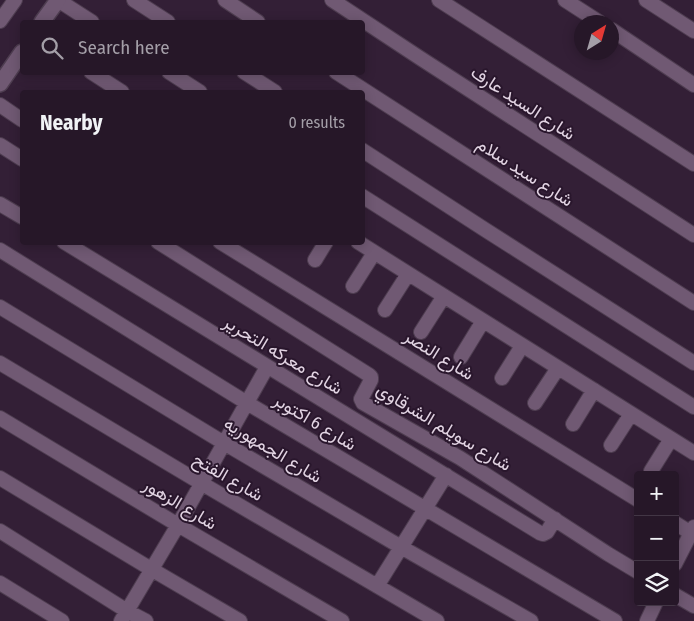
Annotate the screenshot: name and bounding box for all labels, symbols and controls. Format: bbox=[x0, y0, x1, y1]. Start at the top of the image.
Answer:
north arrow bbox=[574, 15, 619, 60]
search box bbox=[20, 20, 365, 75]
icon: search bbox=[38, 34, 66, 62]
text: Search here bbox=[78, 36, 170, 59]
street label: شارع السيد عارف bbox=[466, 61, 579, 146]
text: Nearby bbox=[40, 110, 102, 136]
text: 0 results bbox=[288, 113, 345, 132]
street label: شارع سيد سلام bbox=[472, 133, 577, 212]
street label: شارع معركه التحرير bbox=[218, 310, 347, 400]
street label: شارع النصر bbox=[399, 324, 478, 386]
street label: شارع سويلم الشرقاوي bbox=[370, 378, 515, 479]
street label: شارع 6 اكتوبر bbox=[268, 388, 360, 456]
street label: شارع الجمهوريه bbox=[219, 412, 326, 489]
street label: شارع الفتح bbox=[188, 448, 267, 507]
map controls bbox=[634, 471, 679, 606]
button: + bbox=[634, 471, 679, 516]
street label: شارع الزهور bbox=[138, 473, 221, 535]
button: − bbox=[634, 516, 679, 561]
button: layers bbox=[634, 561, 679, 606]

